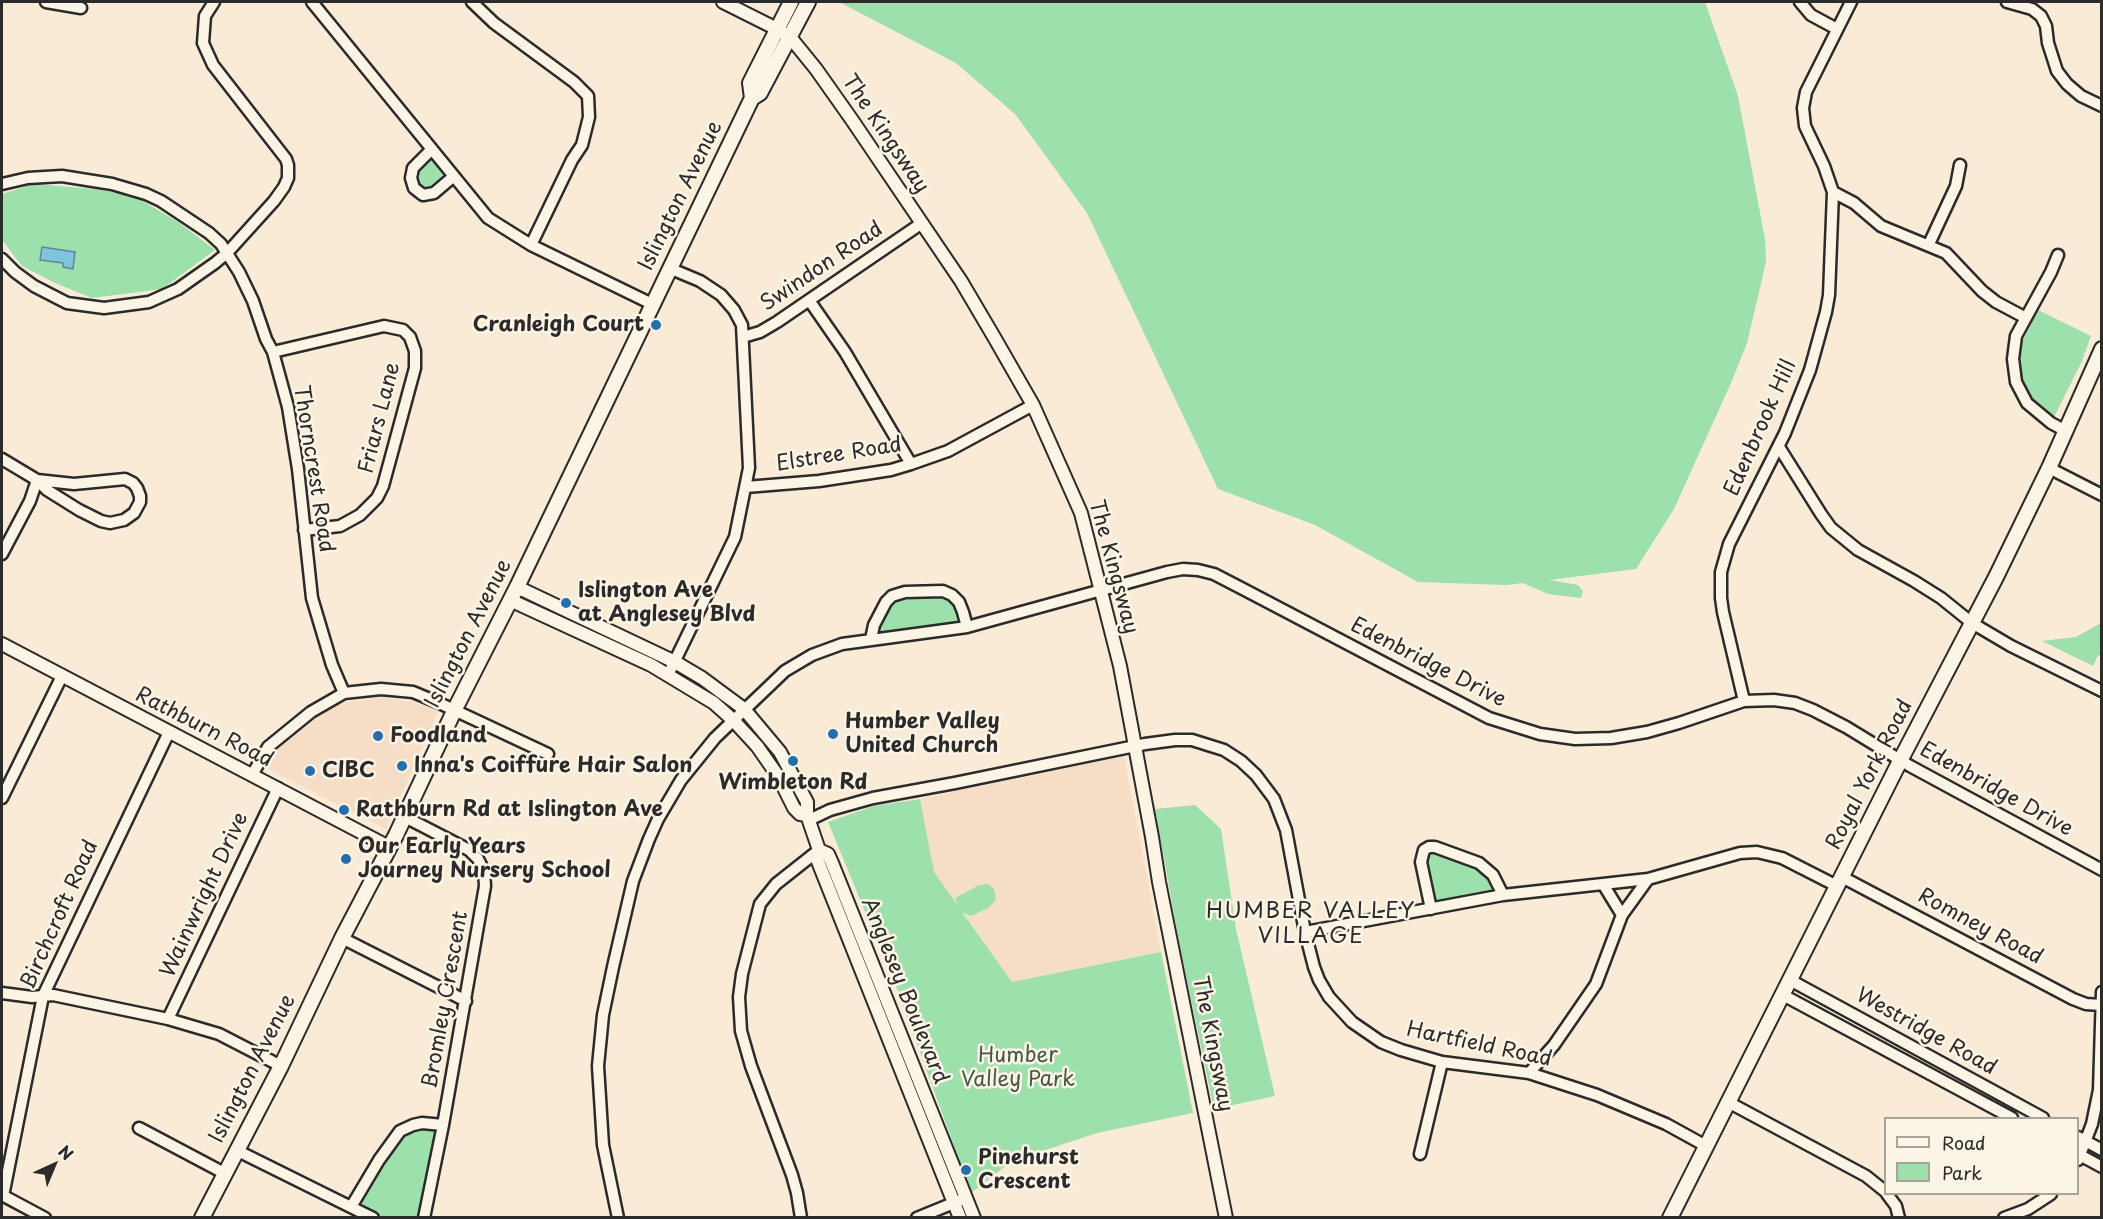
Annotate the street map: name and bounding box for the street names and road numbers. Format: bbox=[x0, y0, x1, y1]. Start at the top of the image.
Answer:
street label: The Kingsway bbox=[836, 70, 934, 198]
street label: Islington Avenue bbox=[634, 117, 728, 275]
street label: Swindon Road bbox=[756, 217, 888, 317]
street label: Edenbrook Hill bbox=[1720, 356, 1802, 500]
street label: Friars Lane bbox=[354, 360, 406, 476]
street label: Thorncrest Road bbox=[287, 384, 339, 554]
street label: Elstree Road bbox=[774, 433, 904, 477]
street label: The Kingsway bbox=[1083, 497, 1143, 637]
street label: Islington Avenue bbox=[421, 556, 517, 712]
street label: Edenbridge Drive bbox=[1346, 613, 1510, 713]
street label: Rathburn Road bbox=[131, 682, 277, 774]
street label: Royal York Road bbox=[1821, 696, 1919, 854]
street label: Edenbridge Drive bbox=[1915, 738, 2077, 842]
street label: Wainwright Drive bbox=[156, 809, 254, 981]
street label: Birchcroft Road bbox=[16, 837, 104, 993]
street label: Romney Road bbox=[1913, 884, 2047, 970]
street label: Anglesey Boulevard bbox=[855, 894, 953, 1088]
street label: Bromley Crescent bbox=[418, 909, 474, 1091]
street label: The Kingsway bbox=[1186, 974, 1238, 1114]
street label: Westridge Road bbox=[1851, 983, 2001, 1081]
street label: Islington Avenue bbox=[205, 991, 301, 1147]
street label: Hartfield Road bbox=[1404, 1017, 1554, 1073]

